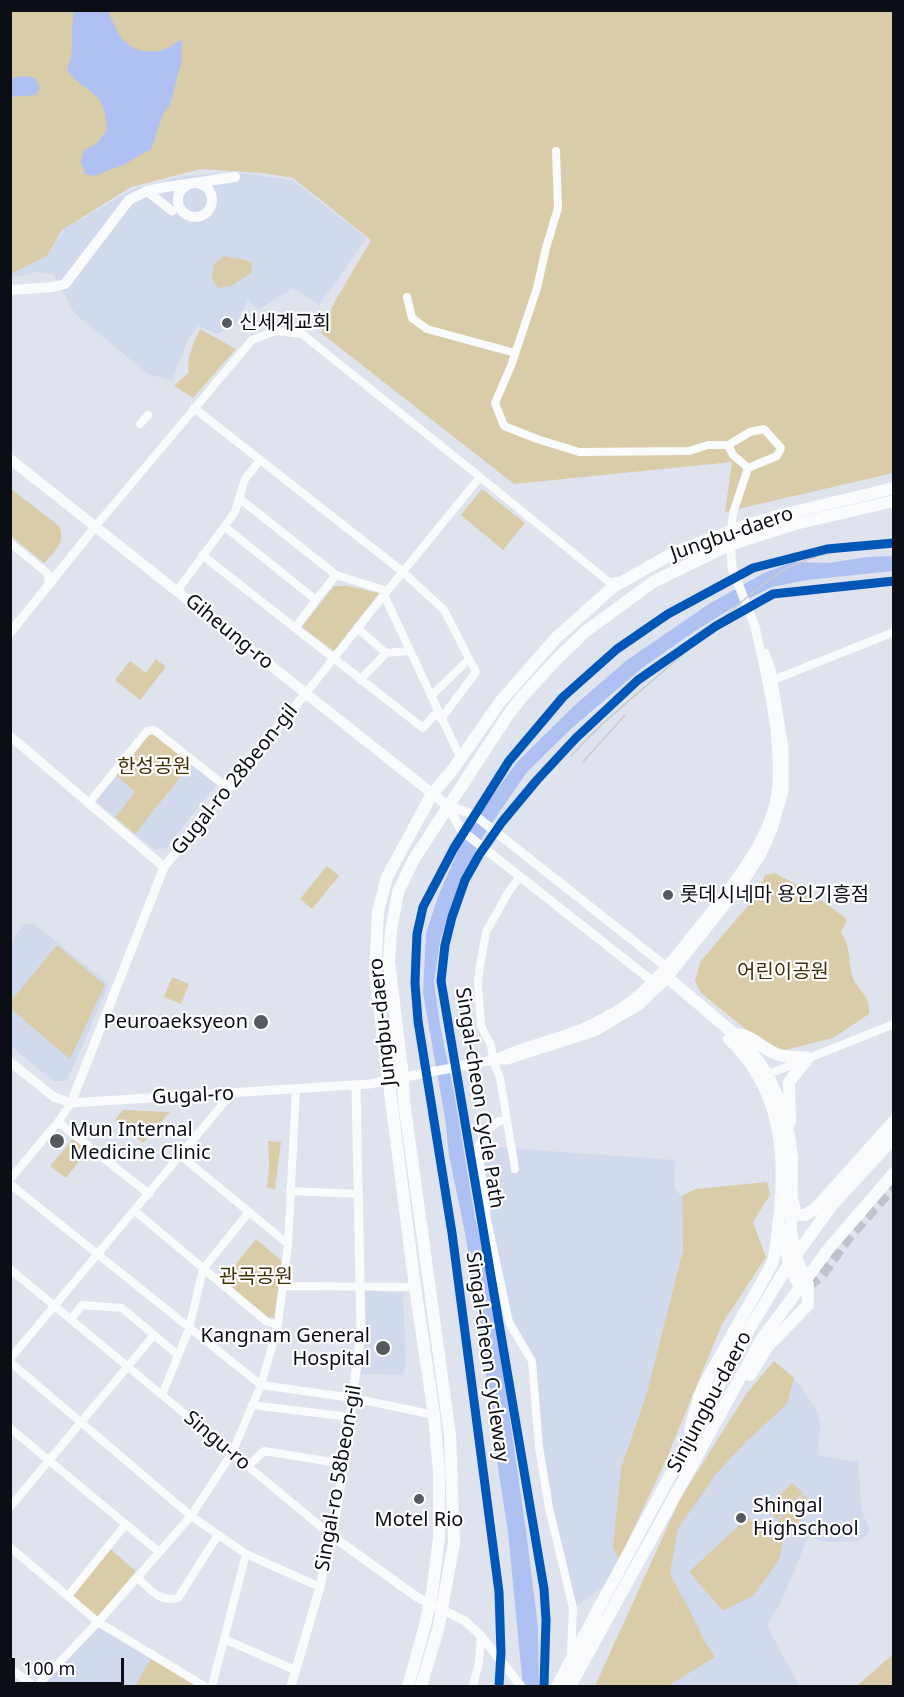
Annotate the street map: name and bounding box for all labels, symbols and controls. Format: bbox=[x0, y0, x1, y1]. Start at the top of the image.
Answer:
place label: 신세계교회 bbox=[239, 311, 331, 335]
marker: 신세계교회 bbox=[220, 316, 234, 330]
street label: Jungbu-daero bbox=[667, 502, 797, 566]
street label: Giheung-ro bbox=[180, 589, 278, 675]
street label: Gugal-ro 28beon-gil bbox=[167, 700, 303, 860]
park label: 한성공원 bbox=[117, 755, 191, 779]
place label: 롯데시네마 용인기흥점 bbox=[680, 883, 869, 907]
marker: 롯데시네마 용인기흥점 bbox=[661, 888, 675, 902]
street label: Jungbu-daero bbox=[364, 957, 402, 1087]
park label: 어린이공원 bbox=[737, 960, 829, 984]
street label: Singal-cheon Cycle Path bbox=[450, 986, 508, 1210]
place label: Peuroaeksyeon bbox=[104, 1010, 248, 1034]
marker: Peuroaeksyeon bbox=[252, 1013, 270, 1031]
street label: Gugal-ro bbox=[151, 1082, 235, 1110]
place label: Mun Internal Medicine Clinic bbox=[70, 1118, 211, 1165]
marker: Mun Internal Medicine Clinic bbox=[48, 1132, 66, 1150]
street label: Singal-cheon Cycleway bbox=[460, 1250, 514, 1464]
park label: 관곡공원 bbox=[219, 1265, 293, 1289]
place label: Kangnam General Hospital bbox=[201, 1324, 370, 1371]
street label: Sinjungbu-daero bbox=[663, 1327, 757, 1477]
marker: Kangnam General Hospital bbox=[374, 1339, 392, 1357]
street label: Singal-ro 58beon-gil bbox=[311, 1383, 367, 1573]
street label: Singu-ro bbox=[179, 1406, 255, 1476]
marker: Motel Rio bbox=[412, 1492, 426, 1506]
place label: Shingal Highschool bbox=[753, 1494, 859, 1541]
place label: Motel Rio bbox=[375, 1508, 463, 1532]
marker: Shingal Highschool bbox=[734, 1511, 748, 1525]
scale bar bbox=[15, 1646, 128, 1684]
text: 100 m bbox=[23, 1656, 75, 1680]

